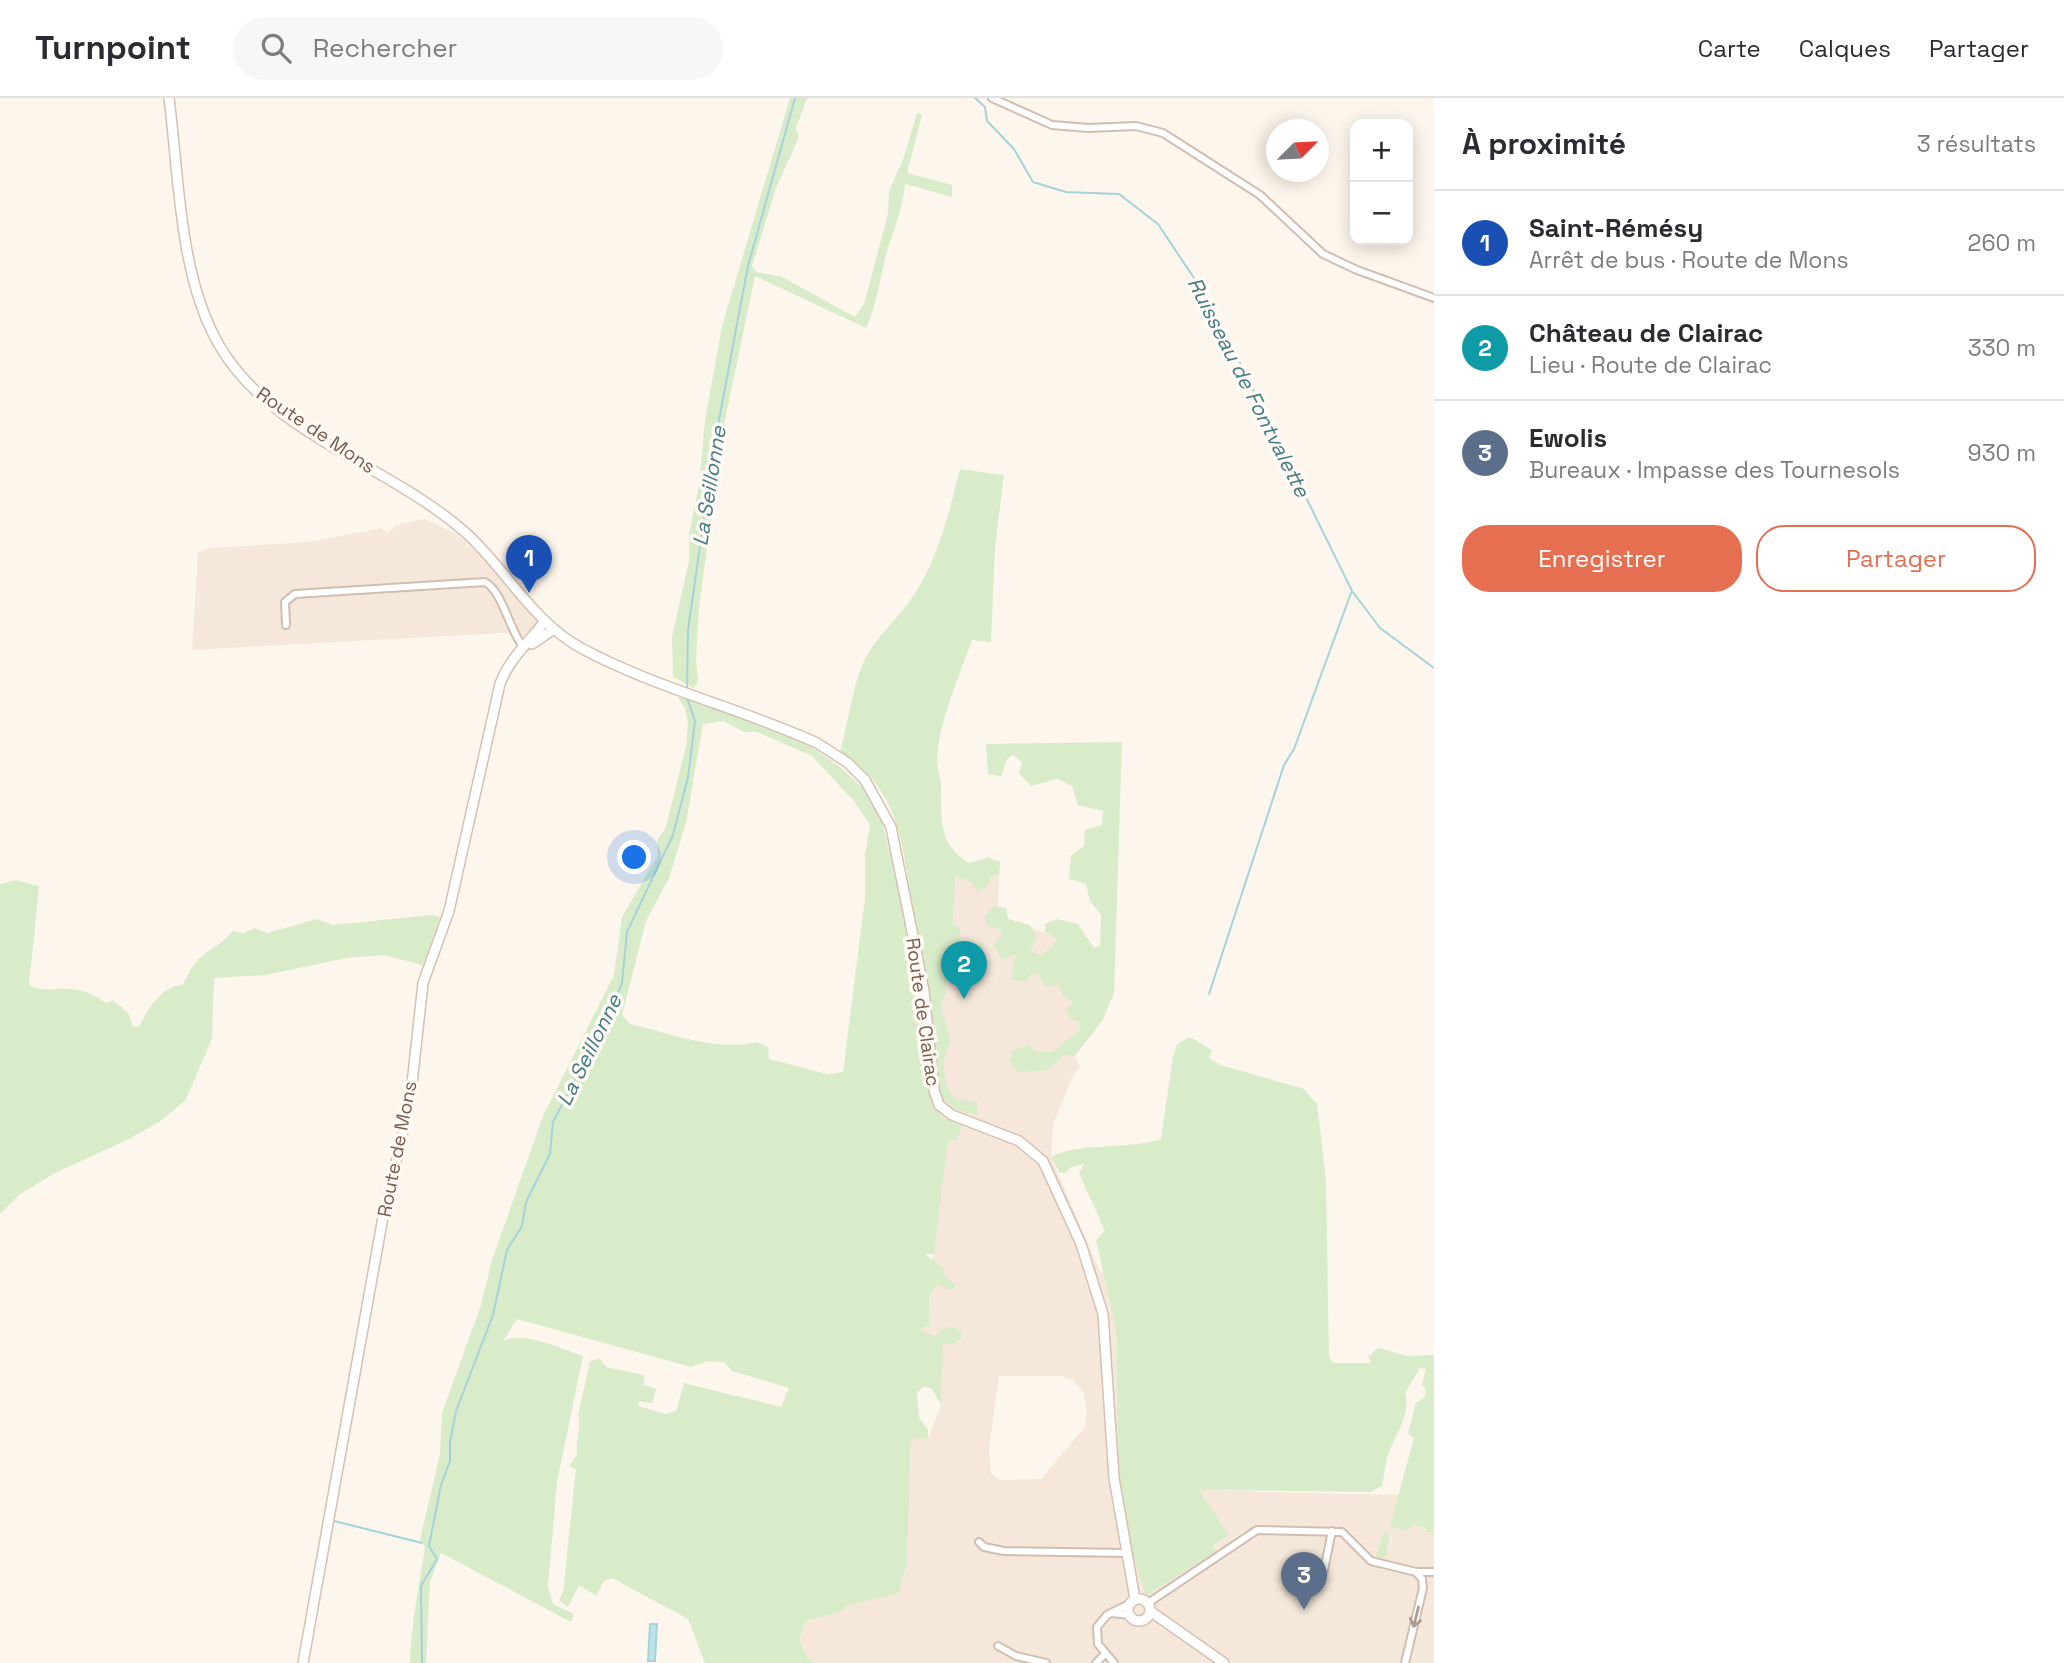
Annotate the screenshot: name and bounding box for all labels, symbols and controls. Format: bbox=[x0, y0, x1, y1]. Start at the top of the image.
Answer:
search box bbox=[233, 17, 723, 80]
text: Turnpoint bbox=[35, 27, 191, 69]
icon: search bbox=[257, 29, 295, 67]
text: Rechercher bbox=[313, 31, 457, 65]
text: Carte bbox=[1698, 33, 1761, 64]
text: Calques bbox=[1799, 33, 1891, 64]
text: Partager bbox=[1929, 33, 2029, 64]
north arrow bbox=[1266, 119, 1329, 182]
map controls bbox=[1350, 119, 1413, 245]
button: + bbox=[1350, 119, 1413, 182]
text: À proximité bbox=[1462, 124, 1626, 163]
text: 3 résultats bbox=[1917, 129, 2036, 159]
button: − bbox=[1350, 182, 1413, 245]
text: Saint-Rémésy bbox=[1529, 211, 1703, 245]
text: 1 bbox=[1480, 228, 1490, 258]
text: 260 m bbox=[1968, 228, 2036, 258]
text: Arrêt de bus · Route de Mons bbox=[1529, 245, 1849, 275]
water label: Ruisseau de Fontvalette bbox=[1182, 273, 1317, 503]
text: Château de Clairac bbox=[1529, 316, 1763, 350]
text: 2 bbox=[1478, 333, 1492, 363]
text: 330 m bbox=[1968, 333, 2036, 363]
text: Lieu · Route de Clairac bbox=[1529, 350, 1772, 380]
street label: Route de Mons bbox=[252, 381, 380, 479]
text: Ewolis bbox=[1529, 421, 1607, 455]
water label: La Seillonne bbox=[686, 423, 732, 548]
text: 3 bbox=[1478, 438, 1492, 468]
text: 930 m bbox=[1968, 438, 2036, 468]
text: Bureaux · Impasse des Tournesols bbox=[1529, 455, 1900, 485]
button: Enregistrer bbox=[1462, 525, 1742, 592]
button: Partager bbox=[1756, 525, 2036, 592]
pin: 1 bbox=[506, 535, 552, 593]
your location bbox=[617, 840, 651, 874]
street label: Route de Clairac bbox=[900, 936, 946, 1088]
pin: 2 bbox=[941, 941, 987, 999]
water label: La Seillonne bbox=[550, 988, 628, 1110]
street label: Route de Mons bbox=[372, 1079, 422, 1219]
pin: 3 bbox=[1281, 1552, 1327, 1610]
one-way arrow bbox=[1409, 1605, 1422, 1628]

